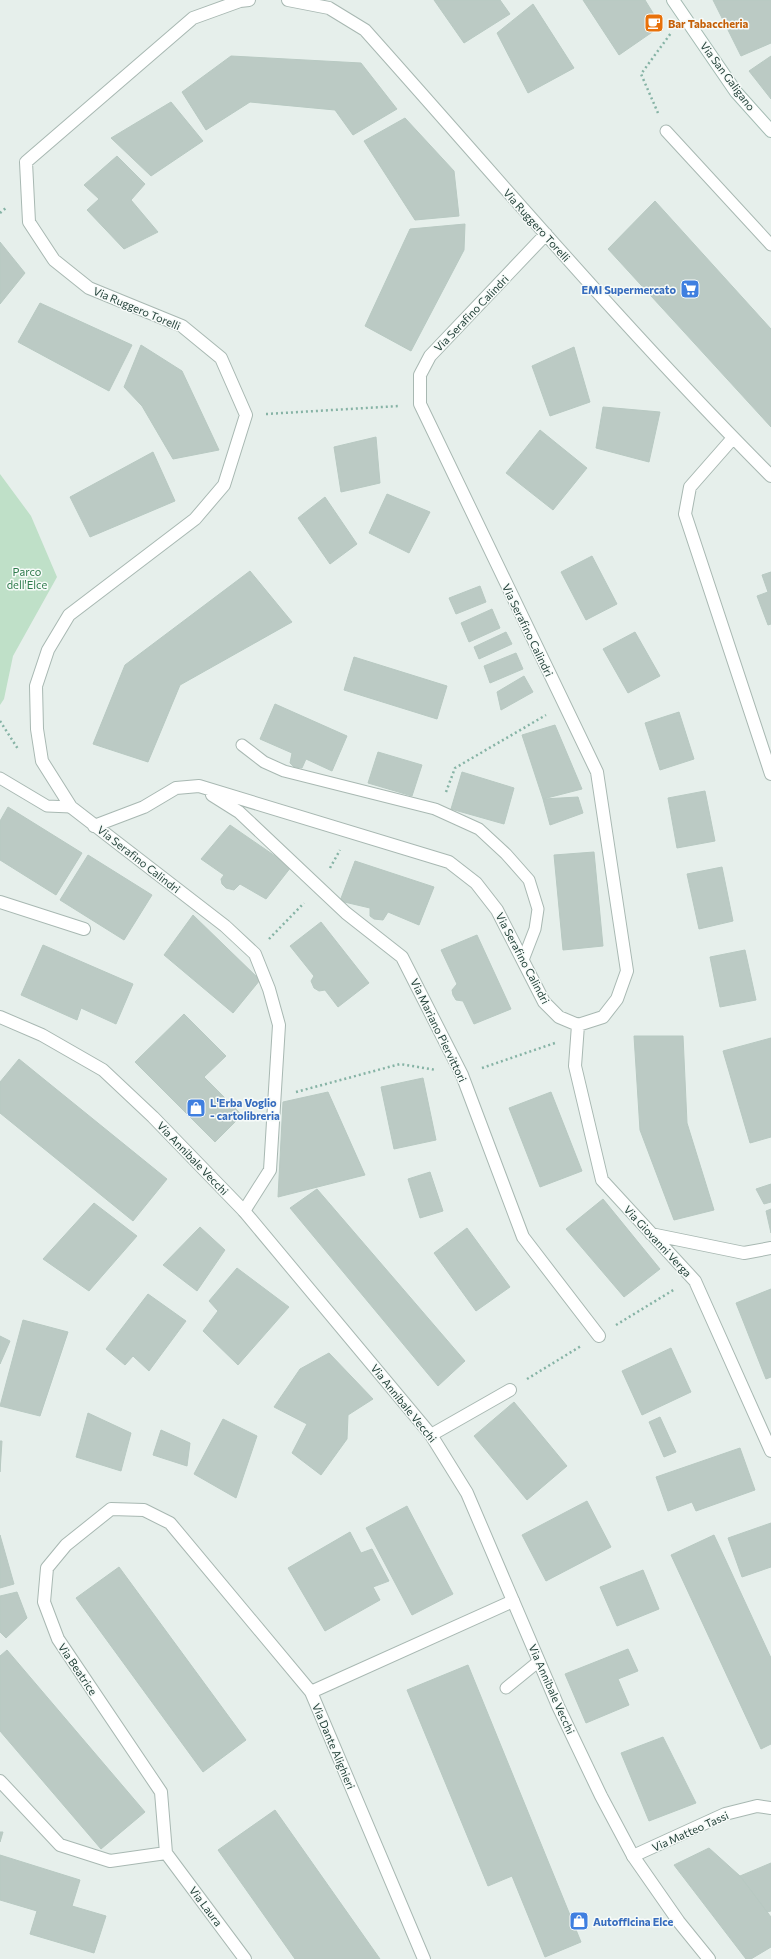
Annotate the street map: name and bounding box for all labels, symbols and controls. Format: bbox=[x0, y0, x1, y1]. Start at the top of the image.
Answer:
cafe icon: Bar Tabaccheria bbox=[643, 12, 665, 34]
place label: Bar Tabaccheria bbox=[668, 17, 749, 30]
street label: Via San Galigano bbox=[698, 39, 758, 113]
street label: Via Ruggero Torelli bbox=[501, 186, 573, 264]
street label: Via Serafino Calindri bbox=[431, 272, 511, 354]
supermarket icon: EMI Supermercato bbox=[679, 278, 701, 300]
place label: EMI Supermercato bbox=[581, 283, 676, 296]
street label: Via Ruggero Torelli bbox=[91, 284, 183, 332]
park label: Parco dell'Elce bbox=[7, 565, 47, 591]
street label: Via Serafino Calindri bbox=[500, 582, 556, 679]
street label: Via Serafino Calindri bbox=[95, 823, 183, 895]
street label: Via Serafino Calindri bbox=[493, 910, 553, 1006]
street label: Via Mariano Piervittori bbox=[408, 976, 470, 1084]
place label: L'Erba Voglio - cartolibreria bbox=[210, 1096, 280, 1122]
shop icon: L'Erba Voglio - cartolibreria bbox=[185, 1097, 207, 1119]
street label: Via Annibale Vecchi bbox=[155, 1119, 231, 1197]
street label: Via Giovanni Verga bbox=[622, 1203, 694, 1279]
street label: Via Annibale Vecchi bbox=[368, 1361, 440, 1445]
street label: Via Beatrice bbox=[56, 1641, 100, 1698]
street label: Via Annibale Vecchi bbox=[526, 1642, 578, 1736]
street label: Via Dante Alighieri bbox=[310, 1701, 358, 1791]
street label: Via Matteo Tassi bbox=[650, 1808, 730, 1854]
street label: Via Laura bbox=[187, 1884, 225, 1928]
shop icon: Autofficina Elce bbox=[568, 1910, 590, 1932]
place label: Autofficina Elce bbox=[593, 1915, 674, 1928]

